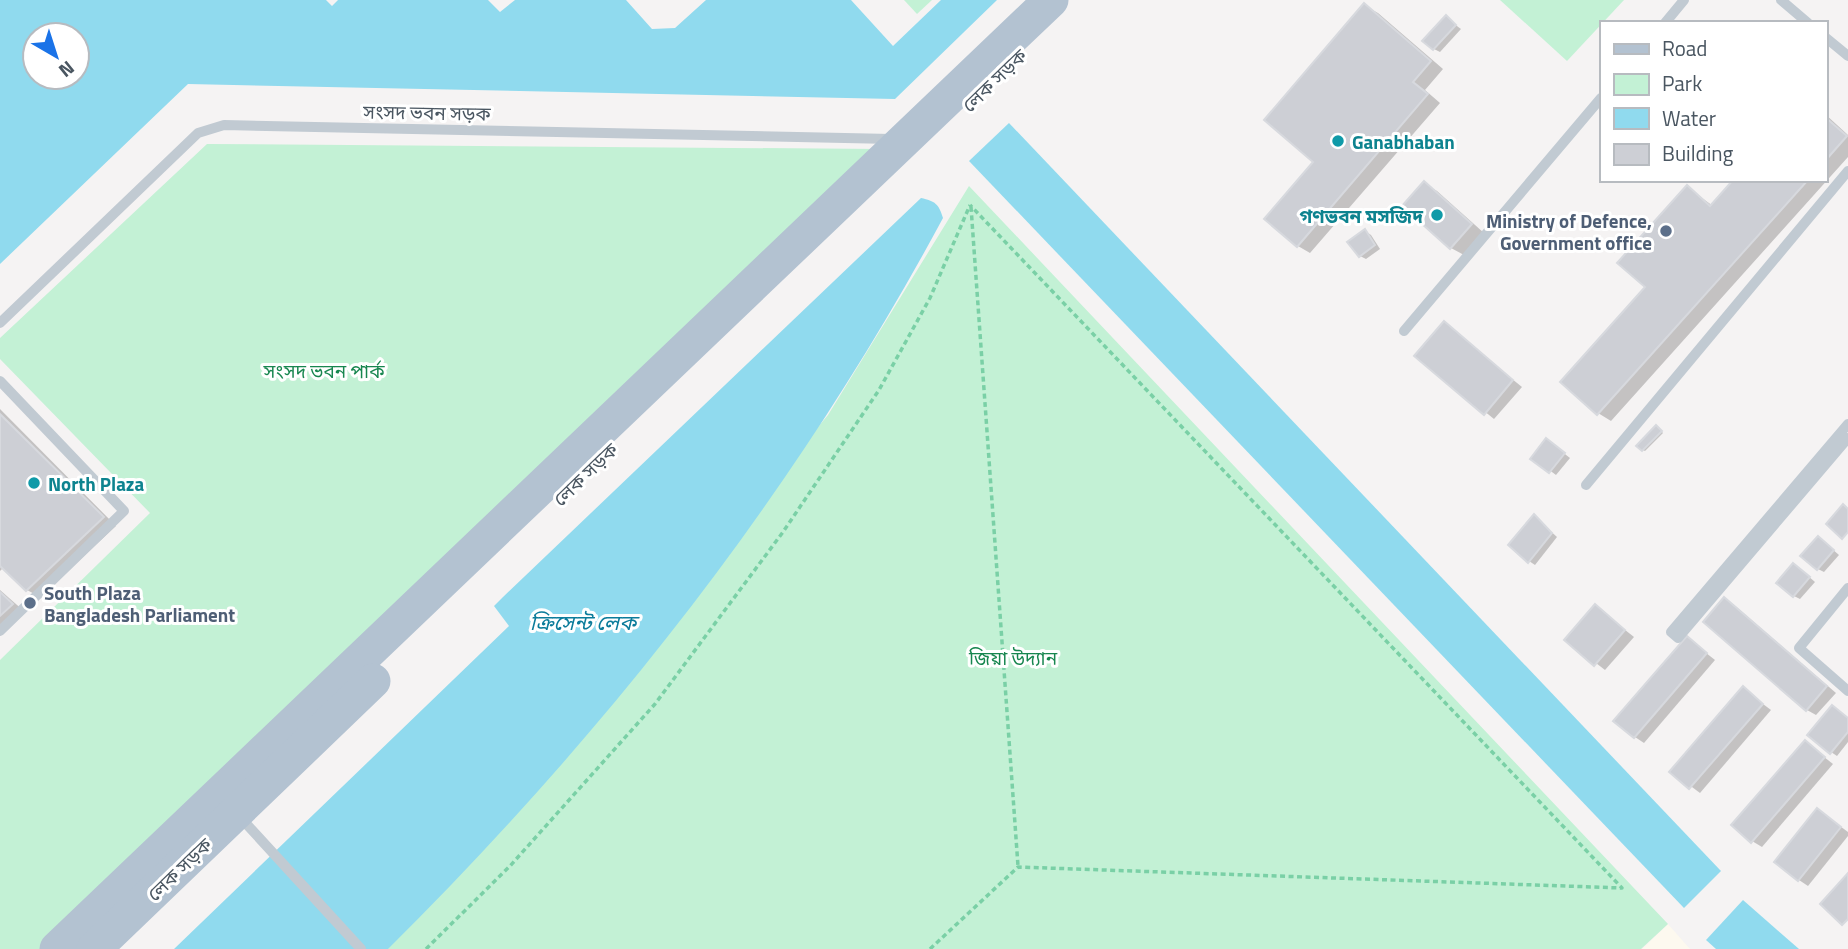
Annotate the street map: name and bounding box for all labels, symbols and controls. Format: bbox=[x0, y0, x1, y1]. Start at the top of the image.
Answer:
north arrow bbox=[21, 21, 91, 91]
legend bbox=[1600, 21, 1827, 182]
text: Road bbox=[1662, 32, 1707, 64]
street label: লেক সড়ক bbox=[955, 41, 1034, 119]
text: N bbox=[53, 54, 81, 85]
text: Park bbox=[1662, 67, 1702, 99]
street label: সংসদ ভবন সড়ক bbox=[362, 96, 492, 128]
text: Water bbox=[1662, 102, 1716, 134]
place label: Ganabhaban bbox=[1352, 127, 1455, 156]
marker: Ganabhaban bbox=[1330, 133, 1346, 149]
text: Building bbox=[1662, 137, 1734, 169]
place label: গণভবন মসজিদ bbox=[1299, 201, 1423, 230]
place label: Ministry of Defence, Government office bbox=[1486, 206, 1652, 257]
marker: গণভবন মসজিদ bbox=[1429, 207, 1445, 223]
marker: Ministry of Defence, Government office bbox=[1658, 223, 1674, 239]
park label: সংসদ ভবন পার্ক bbox=[263, 356, 385, 385]
street label: লেক সড়ক bbox=[546, 435, 625, 513]
place label: North Plaza bbox=[48, 469, 144, 498]
marker: North Plaza bbox=[26, 475, 42, 491]
place label: South Plaza Bangladesh Parliament bbox=[44, 578, 235, 629]
marker: South Plaza Bangladesh Parliament bbox=[22, 595, 38, 611]
water label: ক্রিসেন্ট লেক bbox=[530, 606, 640, 638]
park label: জিয়া উদ্যান bbox=[968, 643, 1058, 672]
street label: লেক সড়ক bbox=[140, 830, 219, 908]

